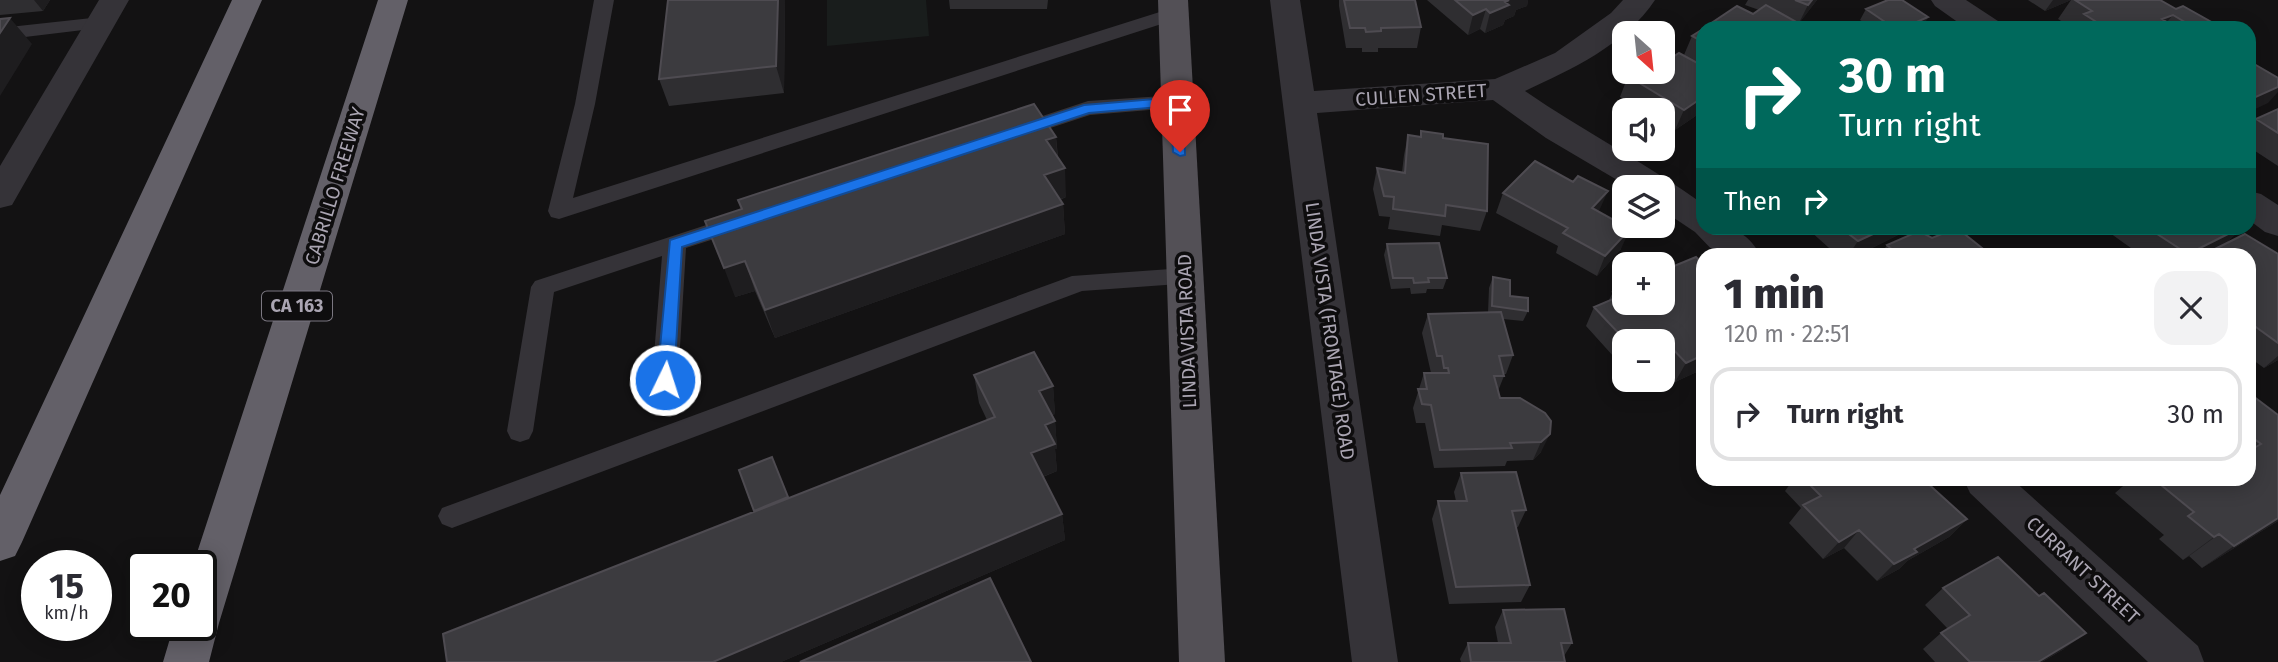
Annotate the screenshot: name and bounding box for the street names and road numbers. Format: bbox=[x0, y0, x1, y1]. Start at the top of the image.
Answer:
street label: CULLEN STREET bbox=[1355, 79, 1488, 111]
street label: CABRILLO FREEWAY bbox=[300, 104, 370, 268]
street label: LINDA VISTA (FRONTAGE) ROAD bbox=[1301, 201, 1359, 461]
street label: LINDA VISTA ROAD bbox=[1173, 253, 1201, 409]
road number: CA 163 bbox=[262, 292, 332, 320]
street label: CURRANT STREET bbox=[2022, 512, 2144, 628]

